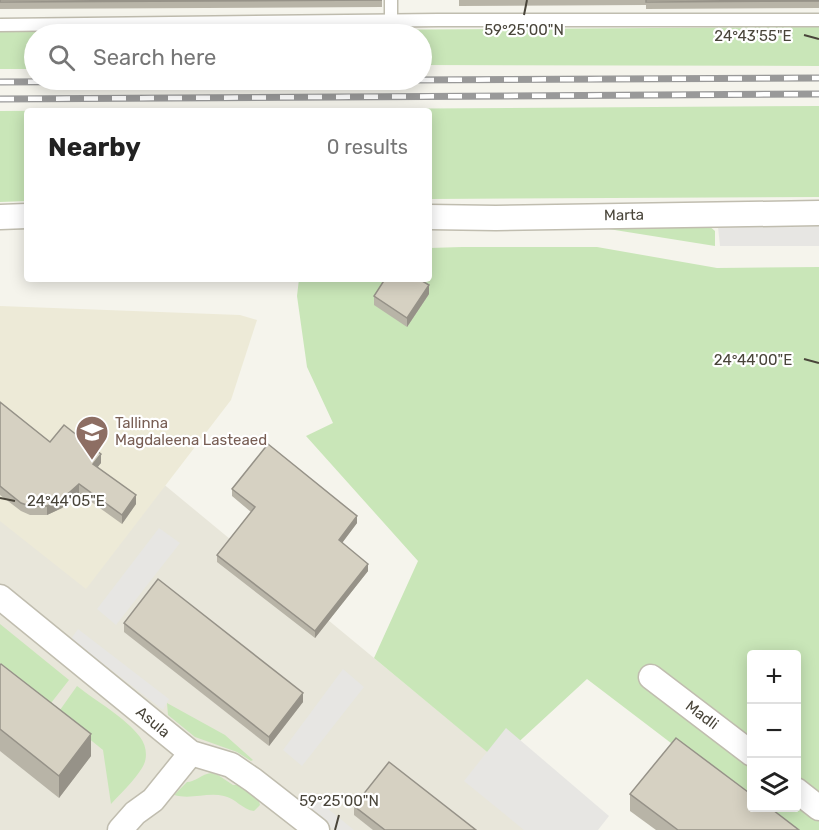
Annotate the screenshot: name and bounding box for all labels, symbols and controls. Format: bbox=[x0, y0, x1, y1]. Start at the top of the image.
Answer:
text: 59°25'00"N bbox=[484, 21, 564, 39]
search box bbox=[24, 24, 432, 90]
text: 24°43'55"E bbox=[714, 27, 792, 45]
icon: search bbox=[45, 41, 78, 74]
text: Search here bbox=[93, 44, 216, 71]
text: Nearby bbox=[48, 132, 141, 163]
text: 0 results bbox=[327, 135, 408, 159]
street label: Marta bbox=[604, 206, 644, 224]
text: 24°44'00"E bbox=[714, 351, 792, 369]
school or university icon: Tallinna Magdaleena Lasteaed bbox=[74, 414, 110, 461]
place label: Tallinna Magdaleena Lasteaed bbox=[115, 414, 267, 449]
text: 24°44'05"E bbox=[27, 492, 105, 510]
map controls bbox=[747, 650, 801, 812]
button: + bbox=[747, 650, 801, 704]
street label: Madli bbox=[682, 697, 722, 733]
street label: Asula bbox=[132, 703, 174, 741]
button: − bbox=[747, 704, 801, 758]
button: layers bbox=[747, 758, 801, 812]
text: 59°25'00"N bbox=[299, 792, 379, 810]

